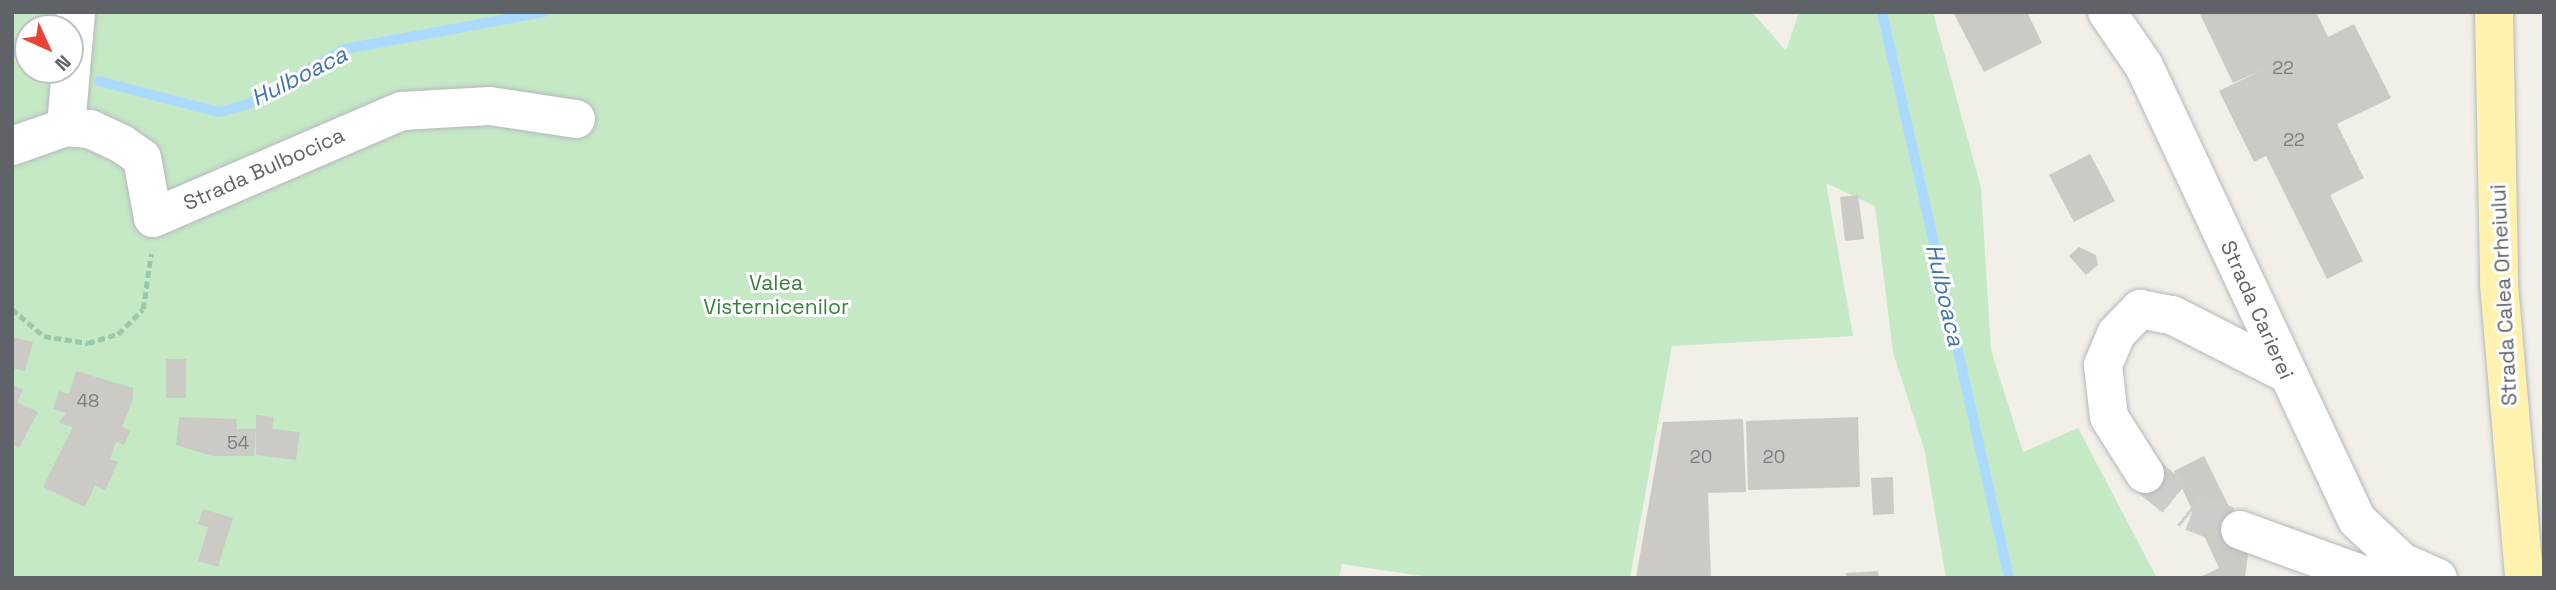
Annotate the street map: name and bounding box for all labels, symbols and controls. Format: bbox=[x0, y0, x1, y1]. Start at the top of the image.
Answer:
north arrow bbox=[14, 14, 84, 84]
water label: Hulboaca bbox=[247, 40, 351, 112]
text: N bbox=[49, 49, 76, 76]
house number: 22 bbox=[2272, 57, 2294, 79]
street label: Strada Bulbocica bbox=[180, 122, 348, 216]
house number: 22 bbox=[2283, 129, 2305, 151]
street label: Strada Calea Orheiului bbox=[2486, 184, 2522, 406]
street label: Strada Carierei bbox=[2215, 237, 2299, 383]
water label: Hulboaca bbox=[1920, 241, 1970, 349]
park label: Valea Visternicenilor bbox=[703, 270, 849, 320]
house number: 48 bbox=[77, 390, 99, 412]
house number: 54 bbox=[227, 432, 249, 454]
house number: 20 bbox=[1690, 446, 1712, 468]
house number: 20 bbox=[1763, 446, 1785, 468]

